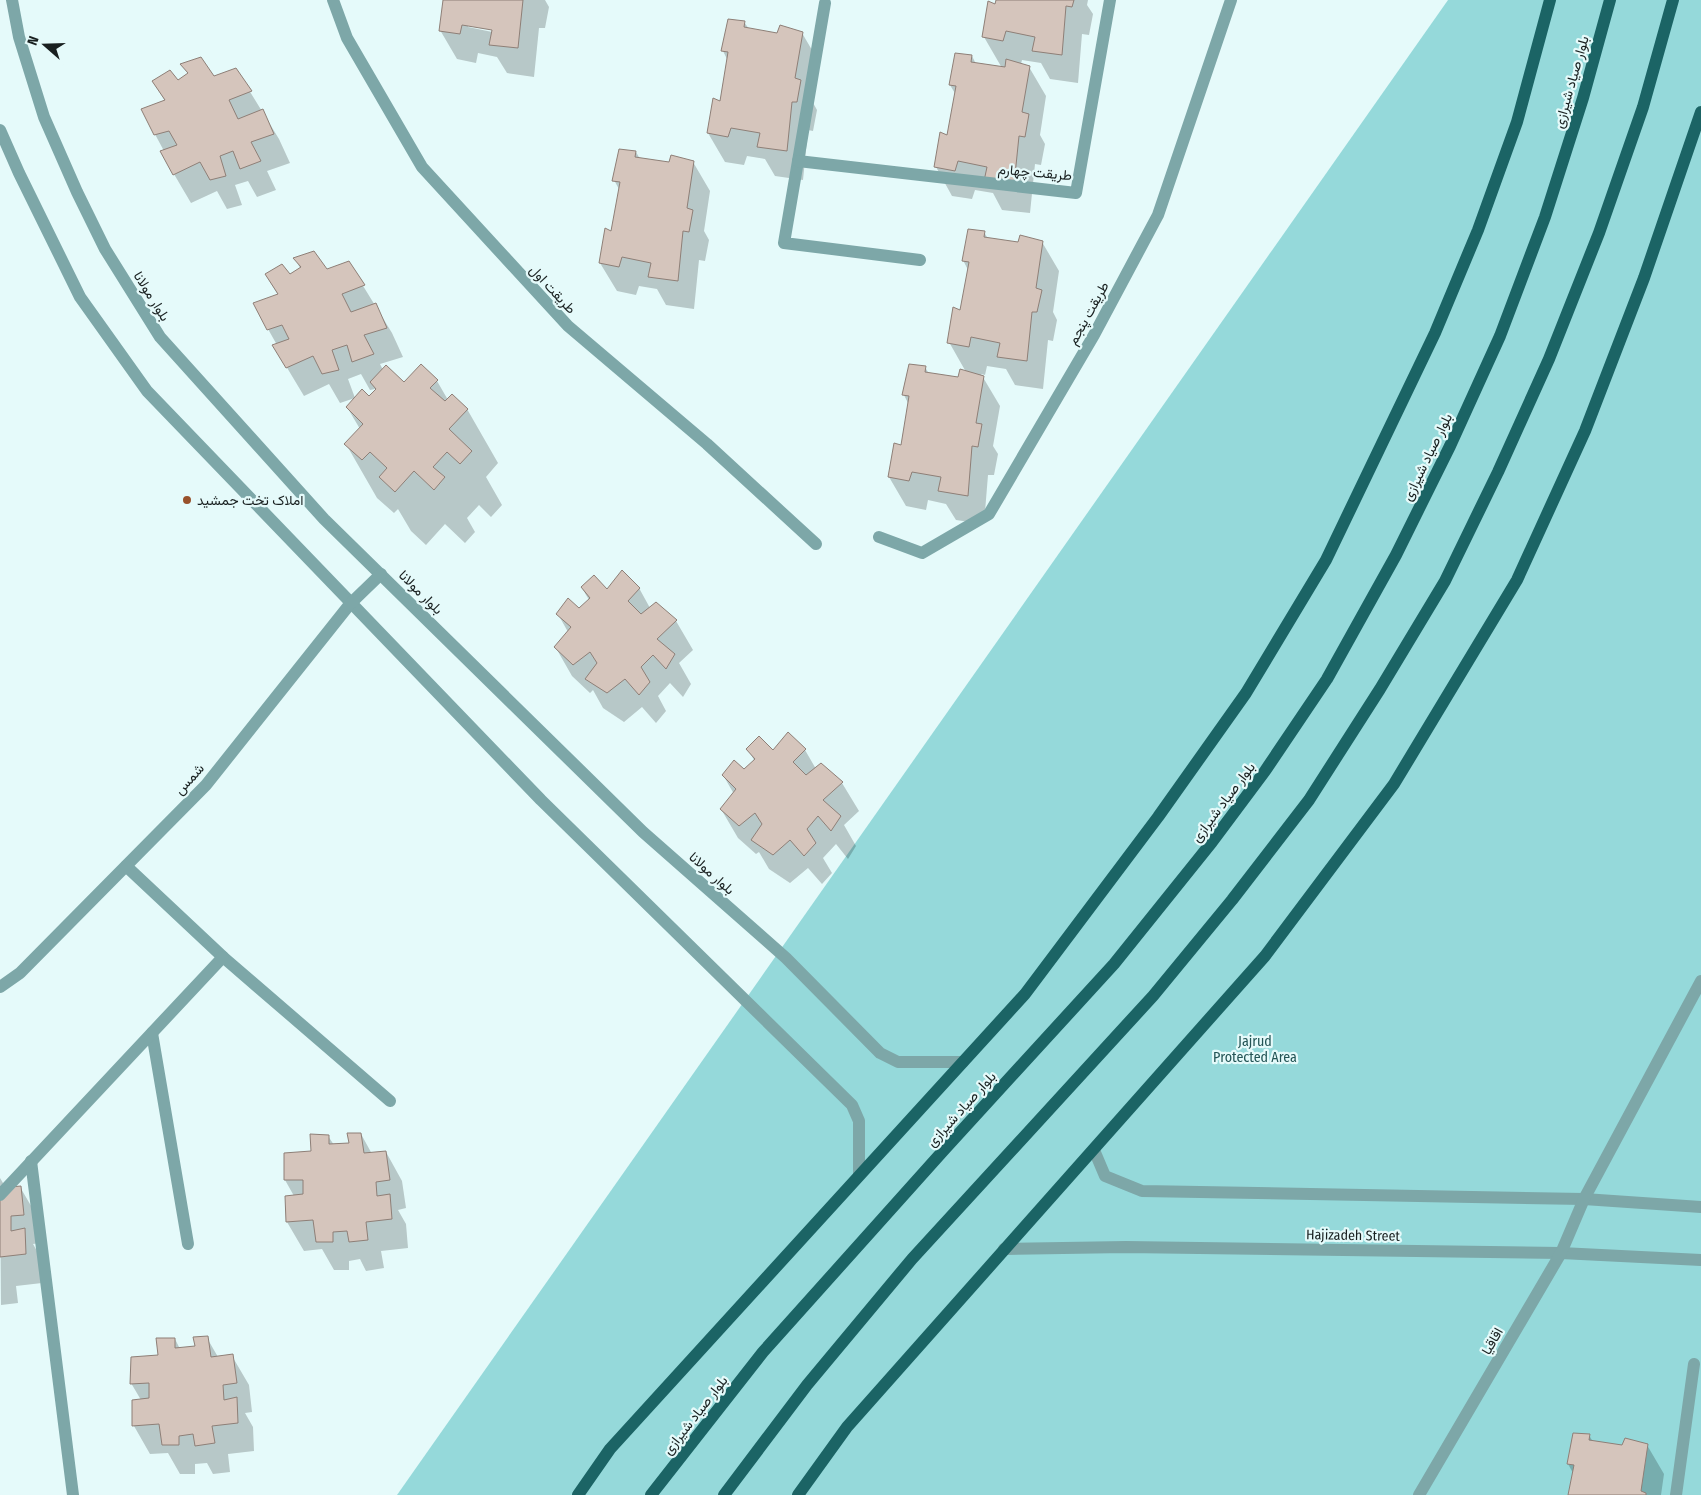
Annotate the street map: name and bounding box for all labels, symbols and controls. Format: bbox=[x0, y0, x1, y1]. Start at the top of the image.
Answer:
north arrow bbox=[20, 20, 70, 70]
text: N bbox=[24, 34, 43, 48]
street label: بلوار صیاد شیرازی bbox=[1550, 34, 1593, 130]
street label: طریقت چهارم bbox=[997, 161, 1073, 185]
street label: طریقت اول bbox=[525, 261, 580, 318]
street label: بلوار مولانا bbox=[130, 268, 173, 324]
street label: طریقت پنجم bbox=[1064, 279, 1114, 348]
street label: بلوار صیاد شیرازی bbox=[1399, 411, 1456, 504]
place label: املاک تخت جمشید bbox=[197, 492, 304, 509]
marker: املاک تخت جمشید bbox=[181, 494, 193, 506]
street label: بلوار مولانا bbox=[395, 567, 446, 618]
street label: بلوار صیاد شیرازی bbox=[1188, 759, 1259, 846]
street label: شمس bbox=[171, 760, 208, 799]
street label: بلوار مولانا bbox=[685, 849, 738, 898]
park label: Jajrud Protected Area bbox=[1213, 1033, 1297, 1066]
street label: بلوار صیاد شیرازی bbox=[923, 1068, 1000, 1151]
street label: Hajizadeh Street bbox=[1306, 1226, 1401, 1245]
street label: اقاقیا bbox=[1478, 1325, 1507, 1358]
street label: بلوار صیاد شیرازی bbox=[659, 1372, 732, 1458]

